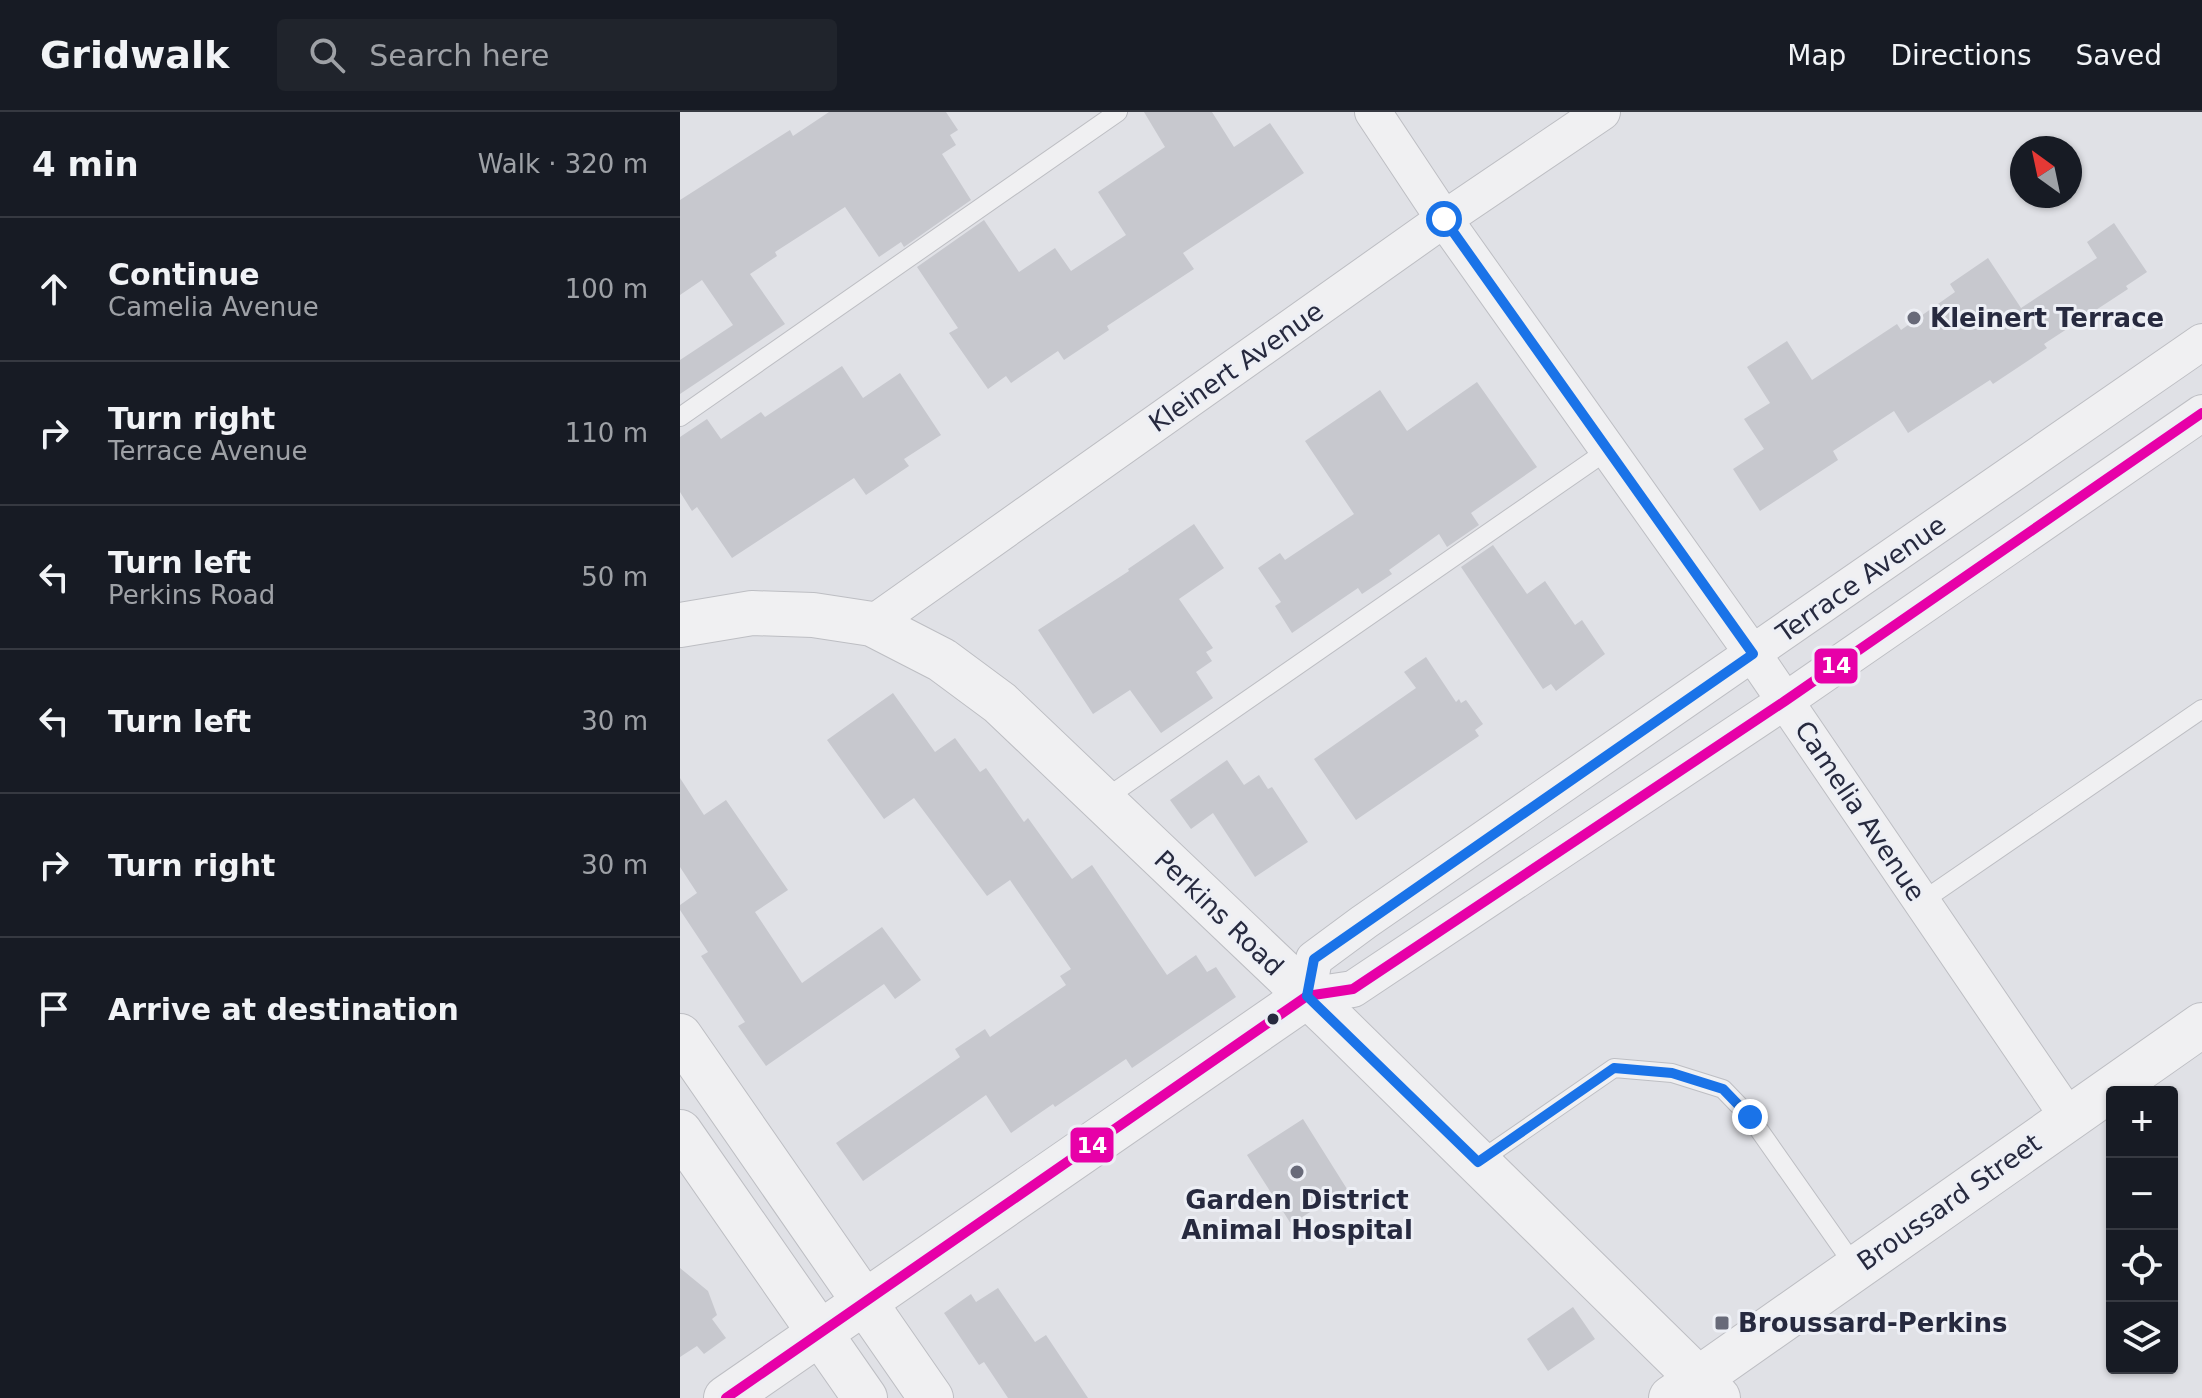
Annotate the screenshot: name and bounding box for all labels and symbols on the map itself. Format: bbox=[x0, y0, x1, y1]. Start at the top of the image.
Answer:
north arrow bbox=[2010, 136, 2082, 208]
route start bbox=[1426, 201, 1462, 237]
street label: Kleinert Avenue bbox=[1143, 296, 1329, 438]
place label: Kleinert Terrace bbox=[1930, 303, 2164, 333]
marker: Kleinert Terrace bbox=[1905, 309, 1923, 327]
street label: Terrace Avenue bbox=[1770, 510, 1951, 649]
line badge: 14 bbox=[1813, 647, 1859, 685]
text: 14 bbox=[1821, 653, 1851, 678]
street label: Camelia Avenue bbox=[1789, 715, 1931, 907]
street label: Perkins Road bbox=[1148, 844, 1290, 982]
unlabelled marker bbox=[1265, 1011, 1281, 1027]
route end bbox=[1732, 1099, 1768, 1135]
line badge: 14 bbox=[1069, 1126, 1115, 1164]
street label: Broussard Street bbox=[1851, 1127, 2047, 1277]
text: 14 bbox=[1077, 1133, 1107, 1158]
marker: Garden District Animal Hospital bbox=[1288, 1163, 1306, 1181]
place label: Garden District Animal Hospital bbox=[1181, 1185, 1413, 1245]
place label: Broussard-Perkins bbox=[1738, 1308, 2007, 1338]
marker: Broussard-Perkins bbox=[1713, 1314, 1731, 1332]

